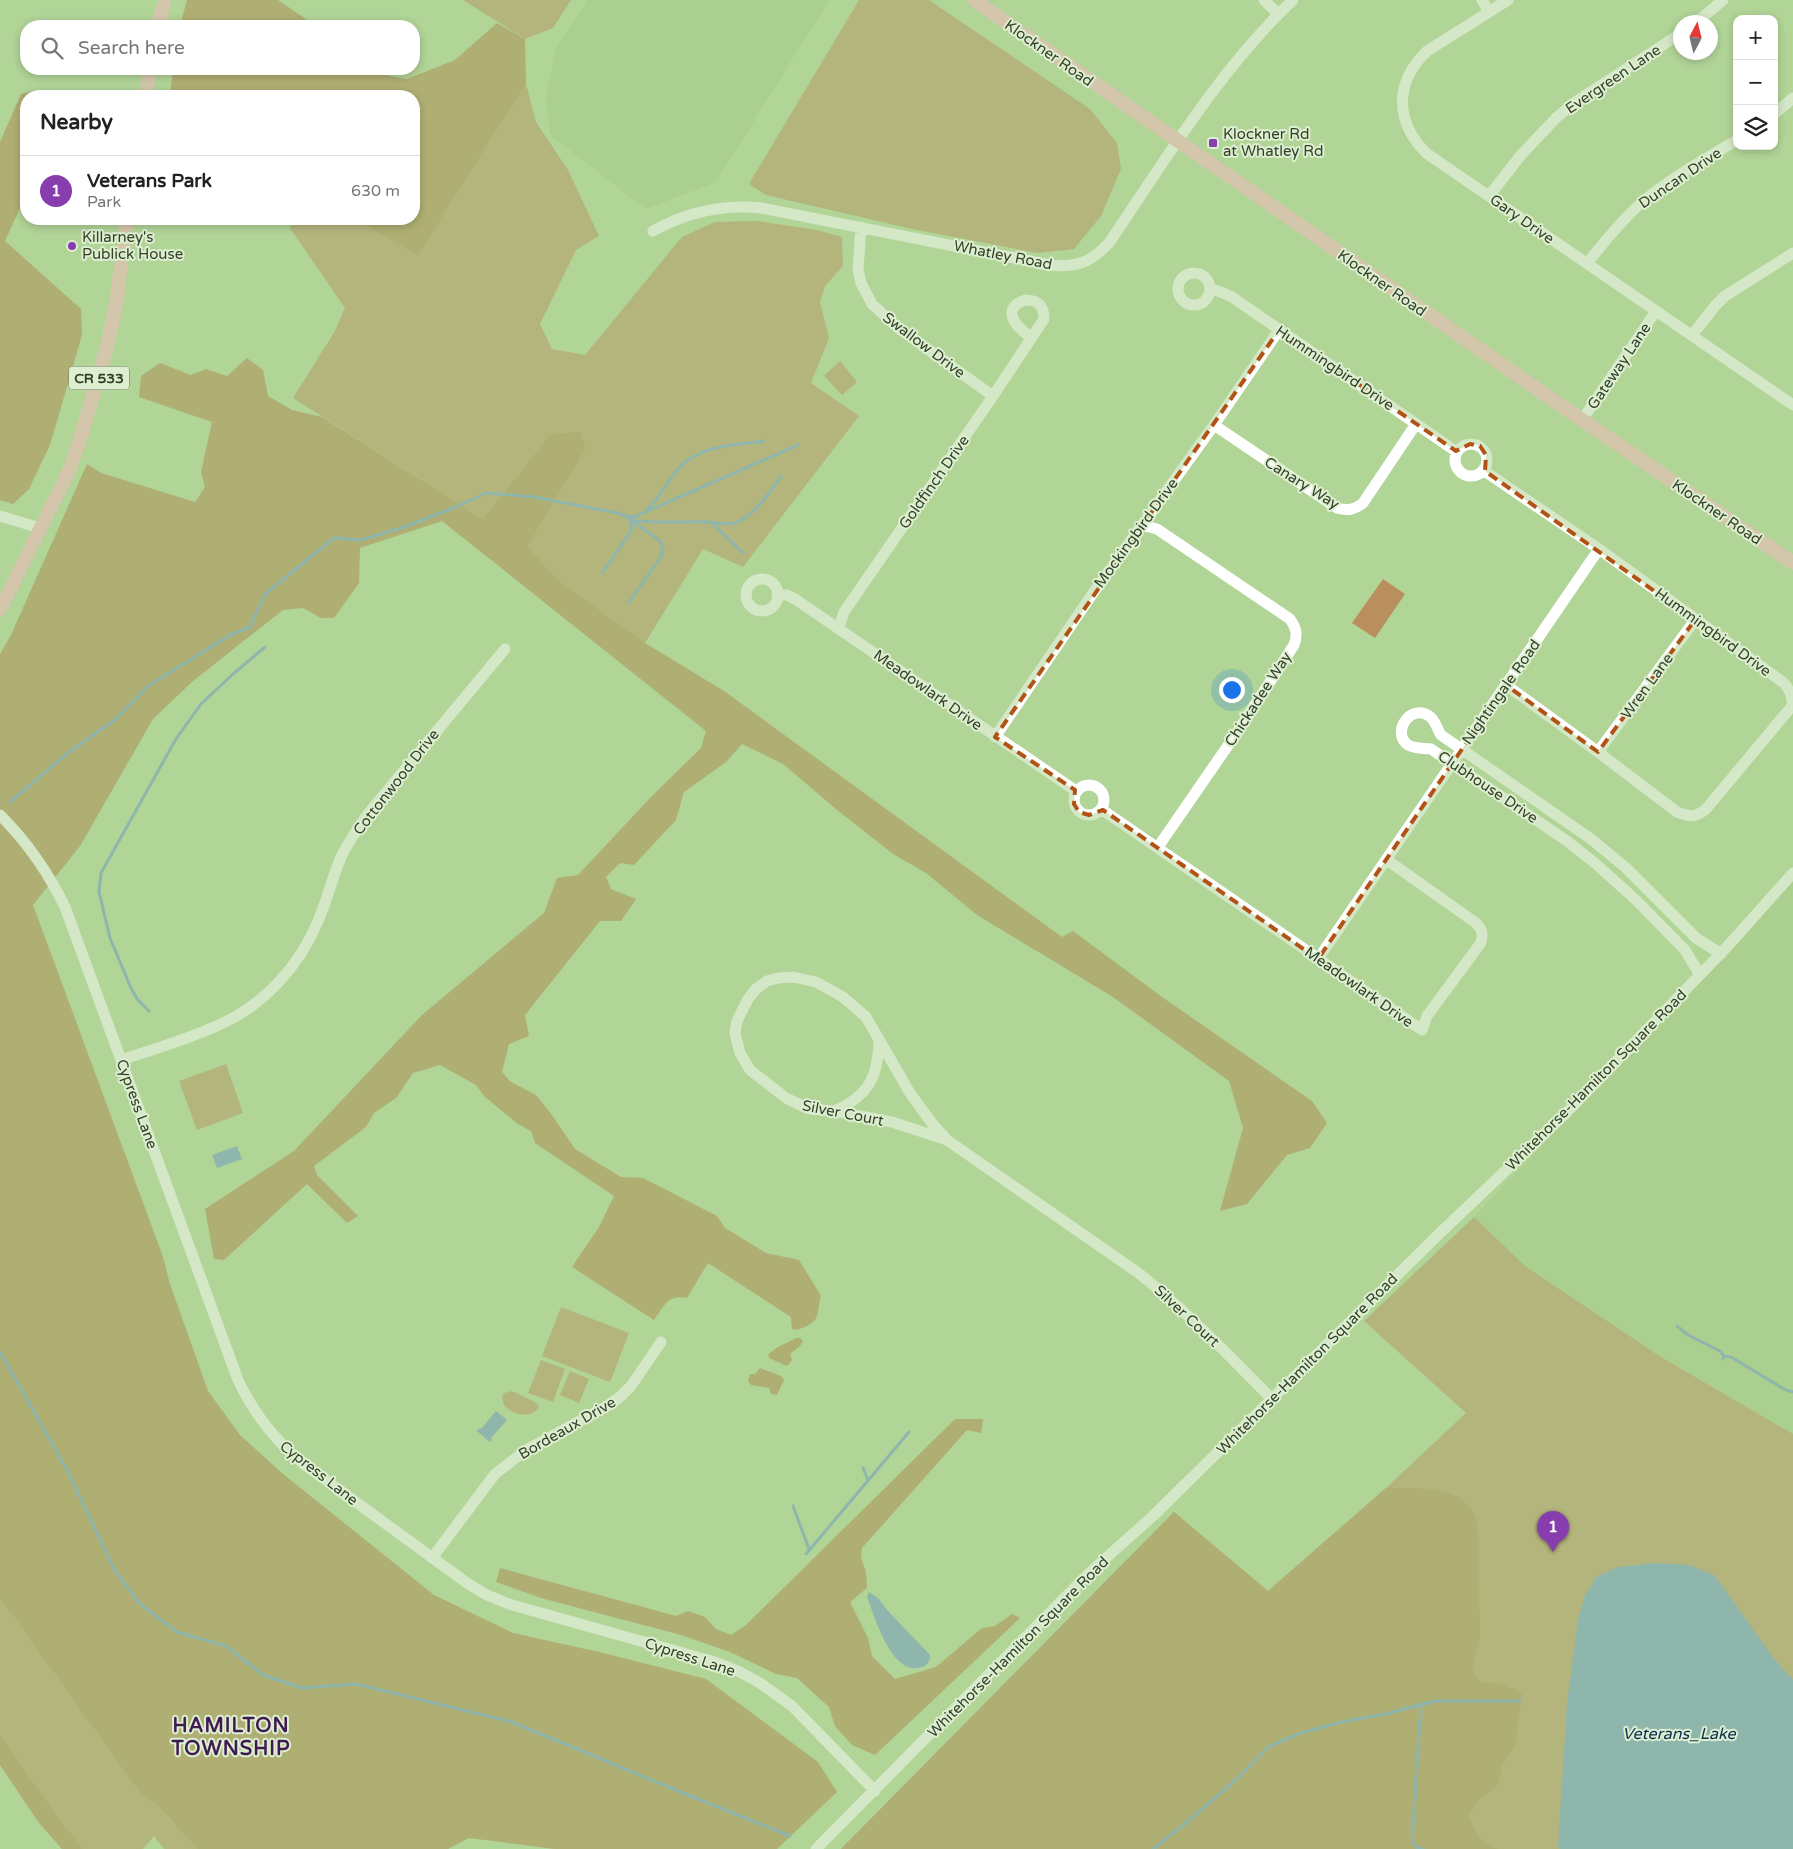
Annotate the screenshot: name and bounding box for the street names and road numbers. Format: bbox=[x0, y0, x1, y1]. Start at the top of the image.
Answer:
street label: Klockner Road bbox=[1001, 16, 1097, 90]
street label: Evergreen Lane bbox=[1562, 41, 1664, 117]
street label: Duncan Drive bbox=[1635, 144, 1725, 212]
street label: Gary Drive bbox=[1486, 190, 1558, 248]
street label: Whatley Road bbox=[952, 237, 1054, 273]
street label: Klockner Road bbox=[1334, 246, 1430, 320]
street label: Swallow Drive bbox=[879, 308, 969, 382]
street label: Gateway Lane bbox=[1583, 319, 1655, 413]
street label: Hummingbird Drive bbox=[1272, 322, 1398, 414]
road number: CR 533 bbox=[69, 366, 129, 389]
street label: Goldfinch Drive bbox=[895, 432, 973, 532]
street label: Canary Way bbox=[1261, 453, 1343, 513]
street label: Mockingbird Drive bbox=[1090, 475, 1182, 591]
street label: Klockner Road bbox=[1669, 475, 1765, 549]
street label: Hummingbird Drive bbox=[1651, 584, 1775, 680]
street label: Nightingale Road bbox=[1458, 636, 1544, 748]
street label: Meadowlark Drive bbox=[870, 646, 986, 734]
street label: Chickadee Way bbox=[1221, 648, 1295, 750]
street label: Wren Lane bbox=[1617, 650, 1677, 722]
street label: Cottonwood Drive bbox=[349, 726, 443, 838]
street label: Clubhouse Drive bbox=[1435, 747, 1541, 827]
street label: Meadowlark Drive bbox=[1301, 943, 1417, 1031]
street label: Whitehorse-Hamilton Square Road bbox=[1502, 986, 1690, 1174]
street label: Cypress Lane bbox=[112, 1057, 162, 1151]
street label: Silver Court bbox=[801, 1096, 885, 1130]
street label: Whitehorse-Hamilton Square Road bbox=[1213, 1270, 1401, 1458]
street label: Silver Court bbox=[1151, 1281, 1223, 1351]
street label: Bordeaux Drive bbox=[515, 1393, 619, 1463]
street label: Cypress Lane bbox=[276, 1437, 362, 1509]
street label: Whitehorse-Hamilton Square Road bbox=[924, 1553, 1112, 1741]
street label: Cypress Lane bbox=[642, 1634, 738, 1680]

